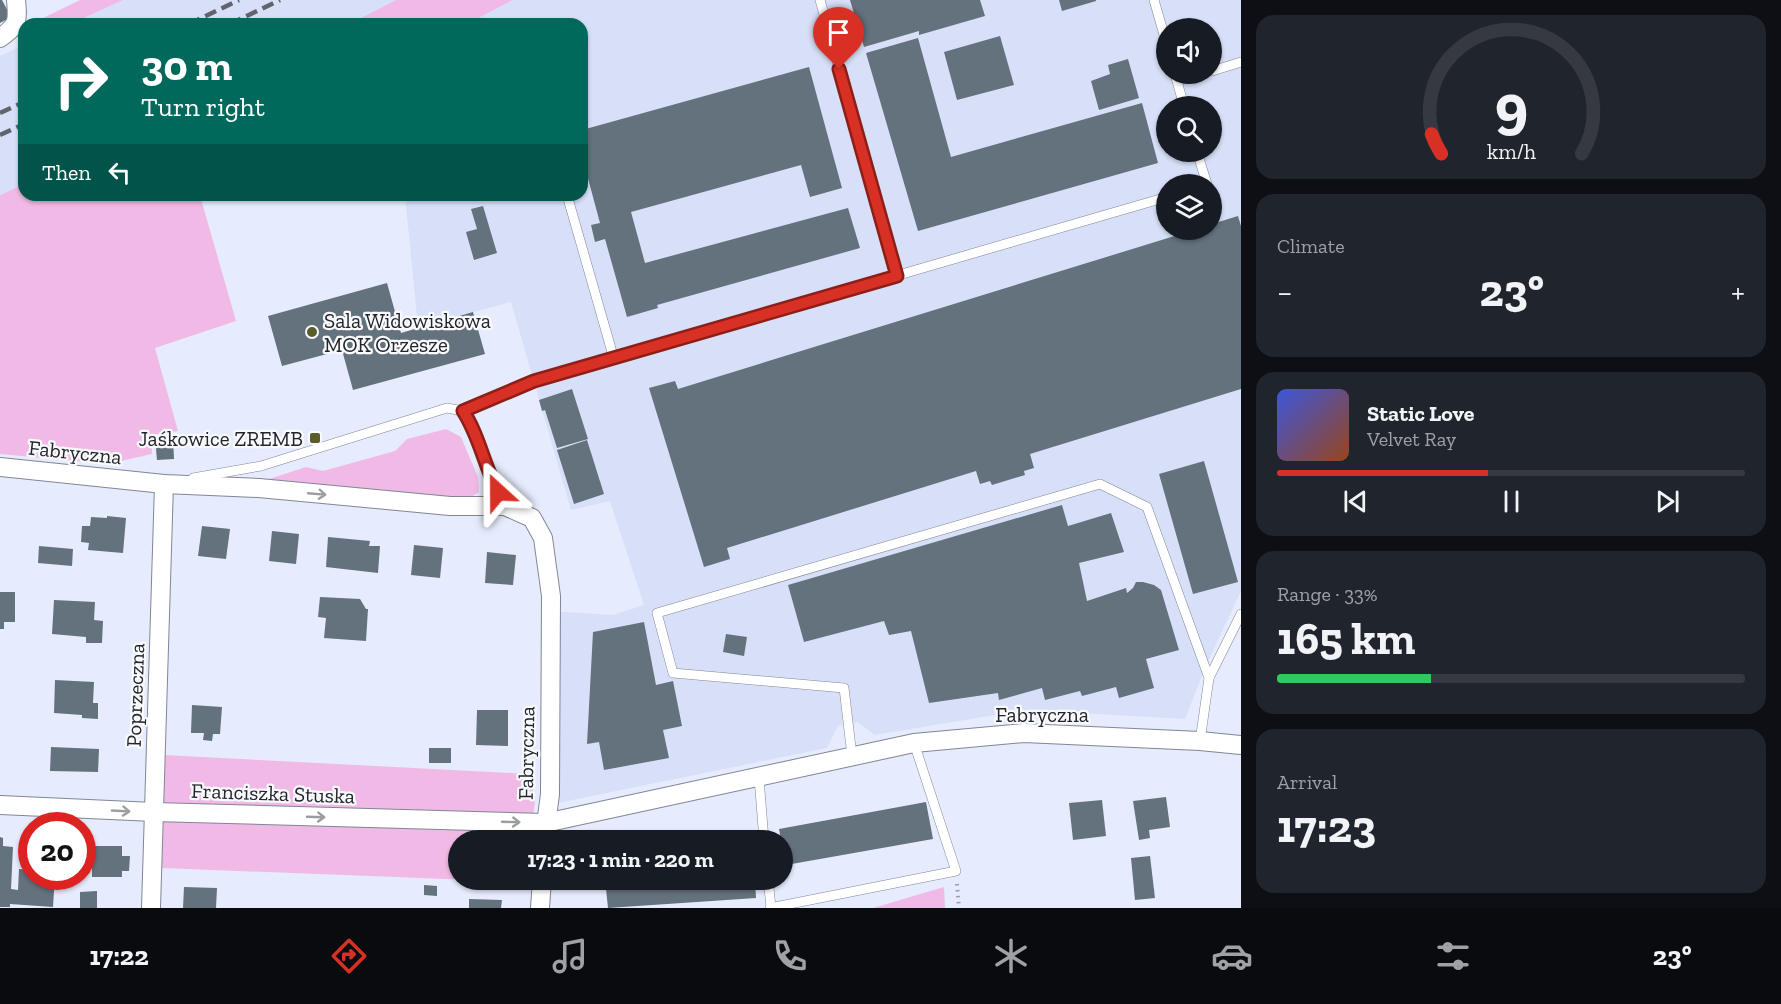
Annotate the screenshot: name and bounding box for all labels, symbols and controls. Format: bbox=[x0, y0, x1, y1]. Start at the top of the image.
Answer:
pin bbox=[813, 7, 864, 69]
icon: arrive bbox=[822, 16, 855, 49]
map controls bbox=[1156, 18, 1222, 240]
button: sound bbox=[1156, 18, 1222, 84]
text: 30 m bbox=[141, 40, 232, 91]
icon: right bbox=[42, 42, 120, 120]
text: 9 bbox=[1494, 69, 1528, 144]
text: Turn right bbox=[141, 91, 265, 123]
button: search bbox=[1156, 96, 1222, 162]
text: km/h bbox=[1487, 139, 1535, 164]
icon: left bbox=[103, 156, 136, 189]
text: Then bbox=[42, 159, 91, 186]
button: layers bbox=[1156, 174, 1222, 240]
text: Climate bbox=[1277, 234, 1345, 258]
text: 23° bbox=[1480, 264, 1544, 318]
text: − bbox=[1277, 272, 1292, 311]
text: + bbox=[1731, 272, 1745, 311]
place label: Sala Widowiskowa MOK Orzesze bbox=[324, 308, 491, 357]
marker: Sala Widowiskowa MOK Orzesze bbox=[305, 325, 319, 339]
text: Static Love bbox=[1367, 400, 1474, 427]
place label: Jaśkowice ZREMB bbox=[139, 426, 303, 451]
text: Velvet Ray bbox=[1367, 427, 1456, 451]
marker: Jaśkowice ZREMB bbox=[308, 431, 322, 445]
street label: Fabryczna bbox=[27, 435, 123, 469]
position arrow bbox=[466, 460, 530, 524]
icon: previous bbox=[1339, 485, 1372, 518]
icon: pause bbox=[1495, 485, 1528, 518]
icon: next bbox=[1651, 485, 1684, 518]
one-way arrow bbox=[307, 489, 327, 500]
text: Range · 33% bbox=[1277, 582, 1378, 606]
text: 165 km bbox=[1277, 612, 1416, 666]
street label: Poprzeczna bbox=[121, 643, 149, 747]
street label: Fabryczna bbox=[995, 702, 1089, 727]
street label: Fabryczna bbox=[513, 706, 539, 800]
text: Arrival bbox=[1277, 770, 1337, 794]
street label: Franciszka Stuska bbox=[191, 778, 355, 808]
text: 17:23 bbox=[1277, 800, 1376, 854]
one-way arrow bbox=[111, 805, 131, 816]
one-way arrow bbox=[306, 811, 326, 822]
speed limit sign: 20 bbox=[18, 812, 96, 890]
one-way arrow bbox=[501, 816, 521, 828]
text: 17:23 · 1 min · 220 m bbox=[527, 846, 714, 873]
icon: directions bbox=[328, 935, 370, 977]
icon: music bbox=[549, 935, 591, 977]
icon: phone bbox=[769, 935, 811, 977]
icon: climate bbox=[990, 935, 1032, 977]
icon: car bbox=[1211, 935, 1253, 977]
icon: filters bbox=[1432, 935, 1474, 977]
text: 17:22 bbox=[89, 940, 149, 972]
text: 23° bbox=[1653, 940, 1691, 972]

